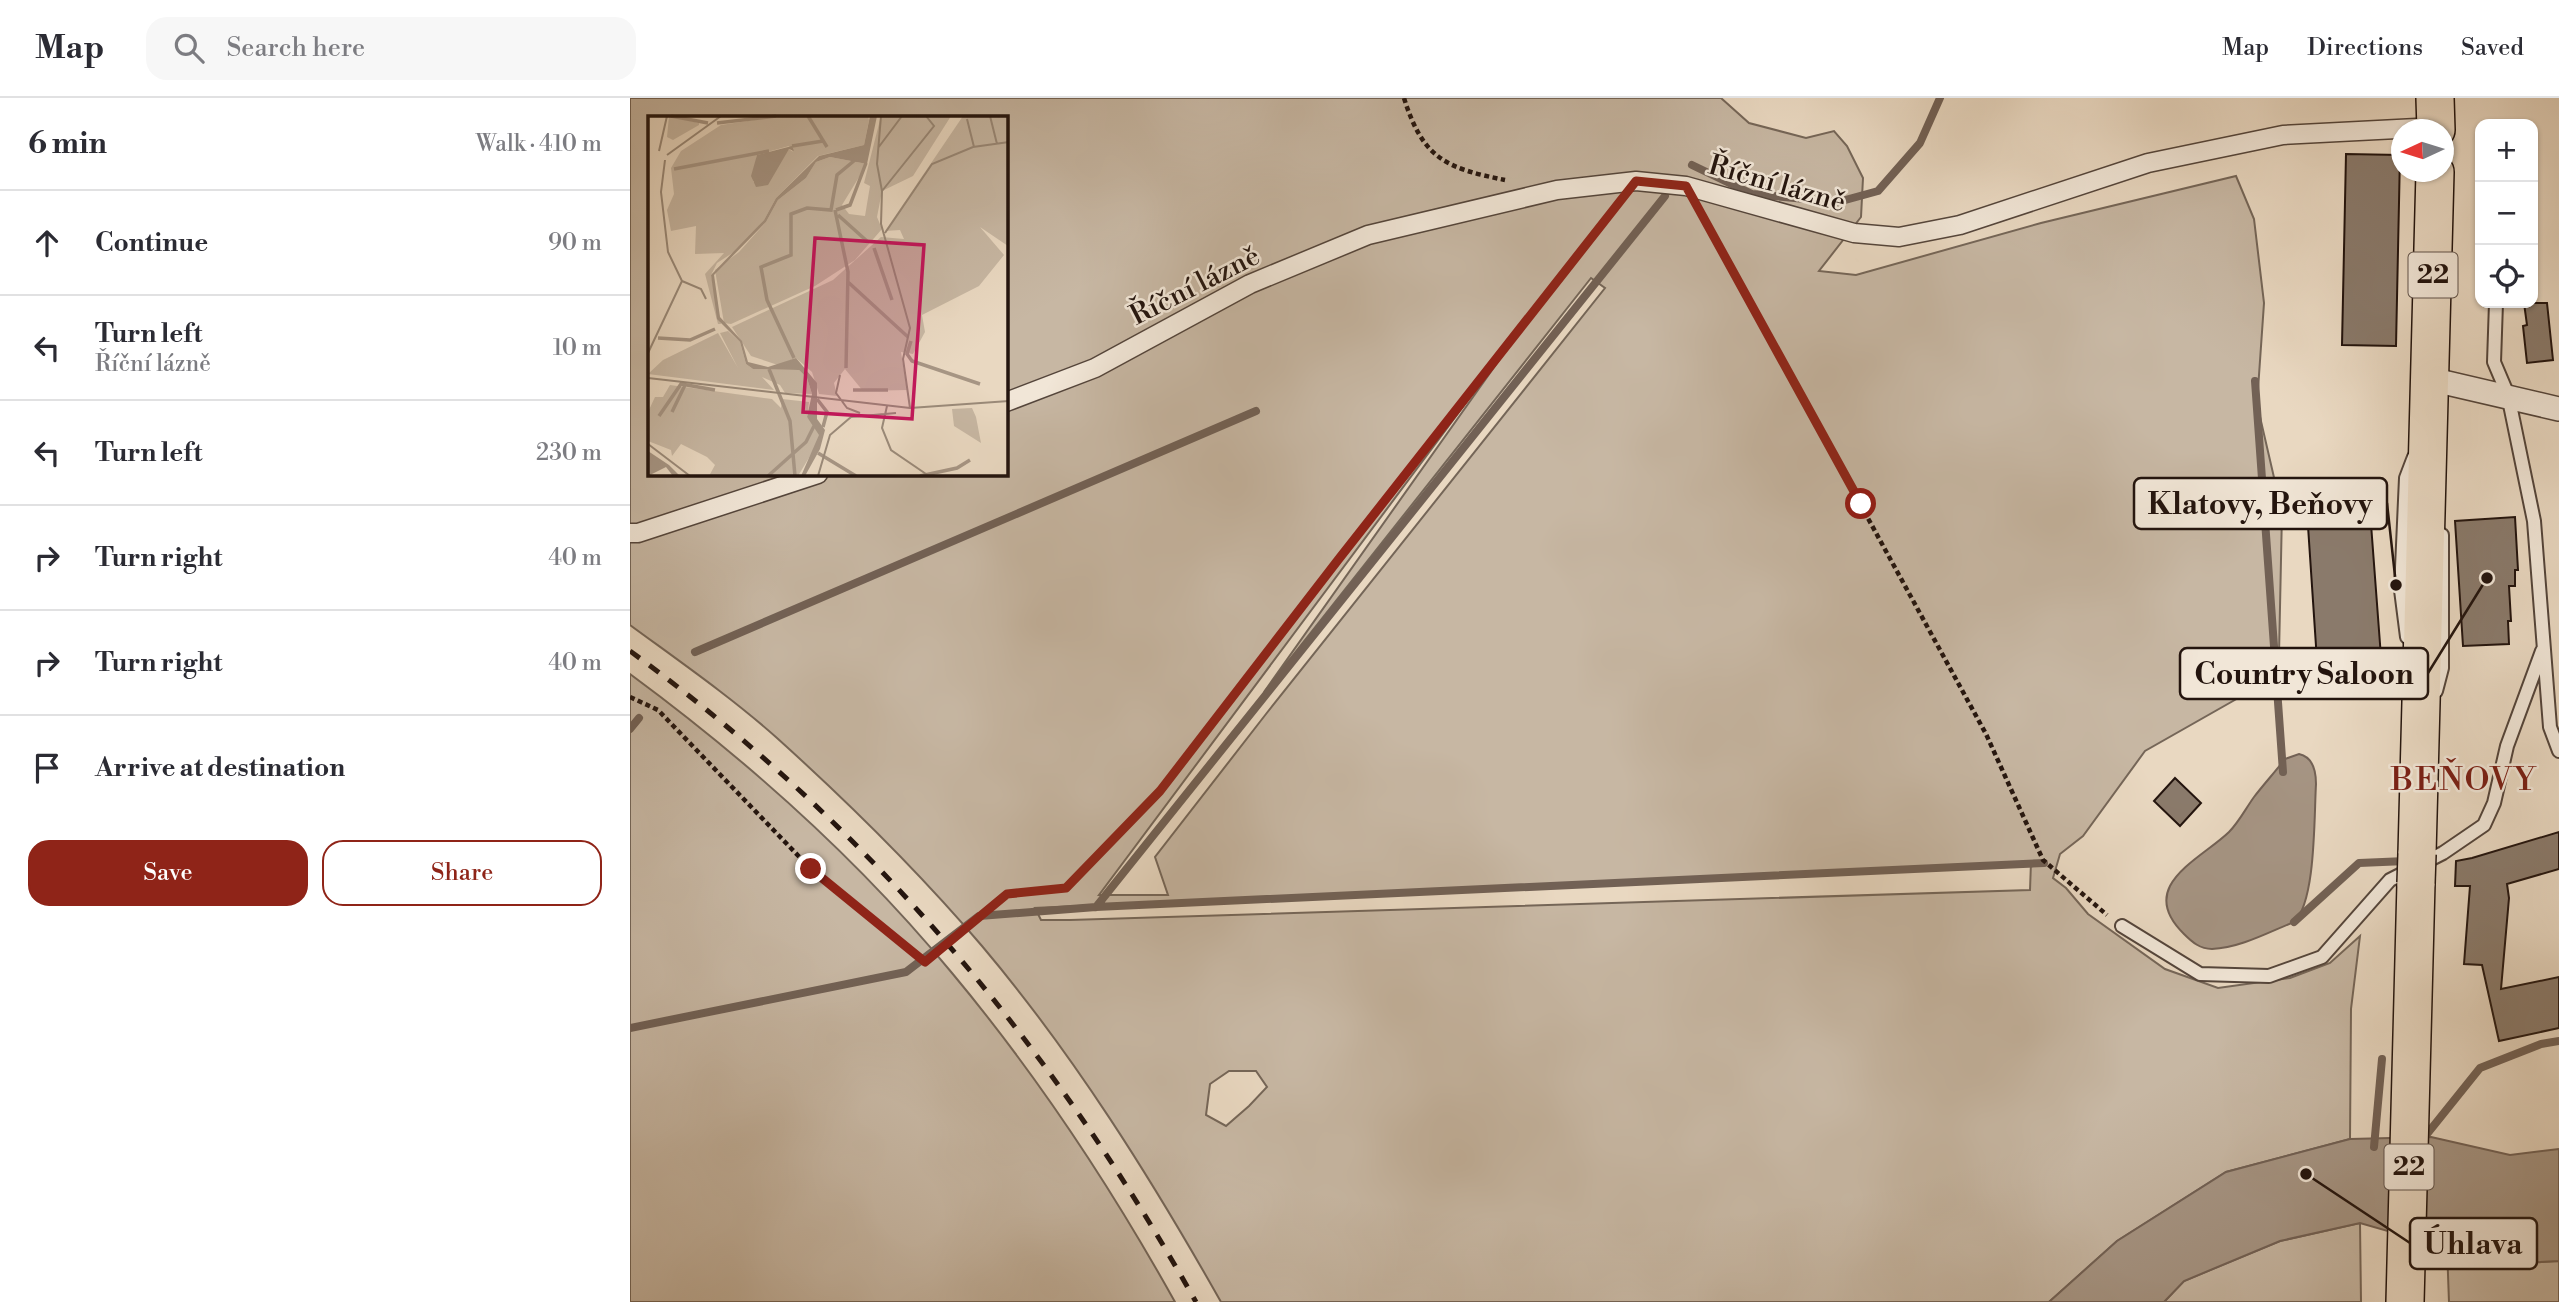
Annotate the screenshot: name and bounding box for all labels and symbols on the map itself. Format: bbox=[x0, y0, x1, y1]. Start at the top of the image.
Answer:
inset map bbox=[648, 116, 1008, 476]
north arrow bbox=[2391, 119, 2454, 182]
street label: Říční lázně bbox=[1704, 146, 1850, 220]
street label: Říční lázně bbox=[1123, 237, 1266, 334]
road number: 22 bbox=[2408, 252, 2458, 298]
callout: Klatovy, Beňovy bbox=[2134, 478, 2387, 529]
text: Klatovy, Beňovy bbox=[2148, 486, 2373, 524]
route start bbox=[1845, 488, 1876, 519]
callout: Country Saloon bbox=[2180, 648, 2428, 699]
text: Country Saloon bbox=[2194, 656, 2414, 694]
district label: BEŇOVY bbox=[2390, 758, 2537, 800]
route end bbox=[795, 853, 826, 884]
road number: 22 bbox=[2384, 1144, 2433, 1190]
callout: Úhlava bbox=[2410, 1218, 2537, 1269]
text: Úhlava bbox=[2424, 1224, 2523, 1264]

